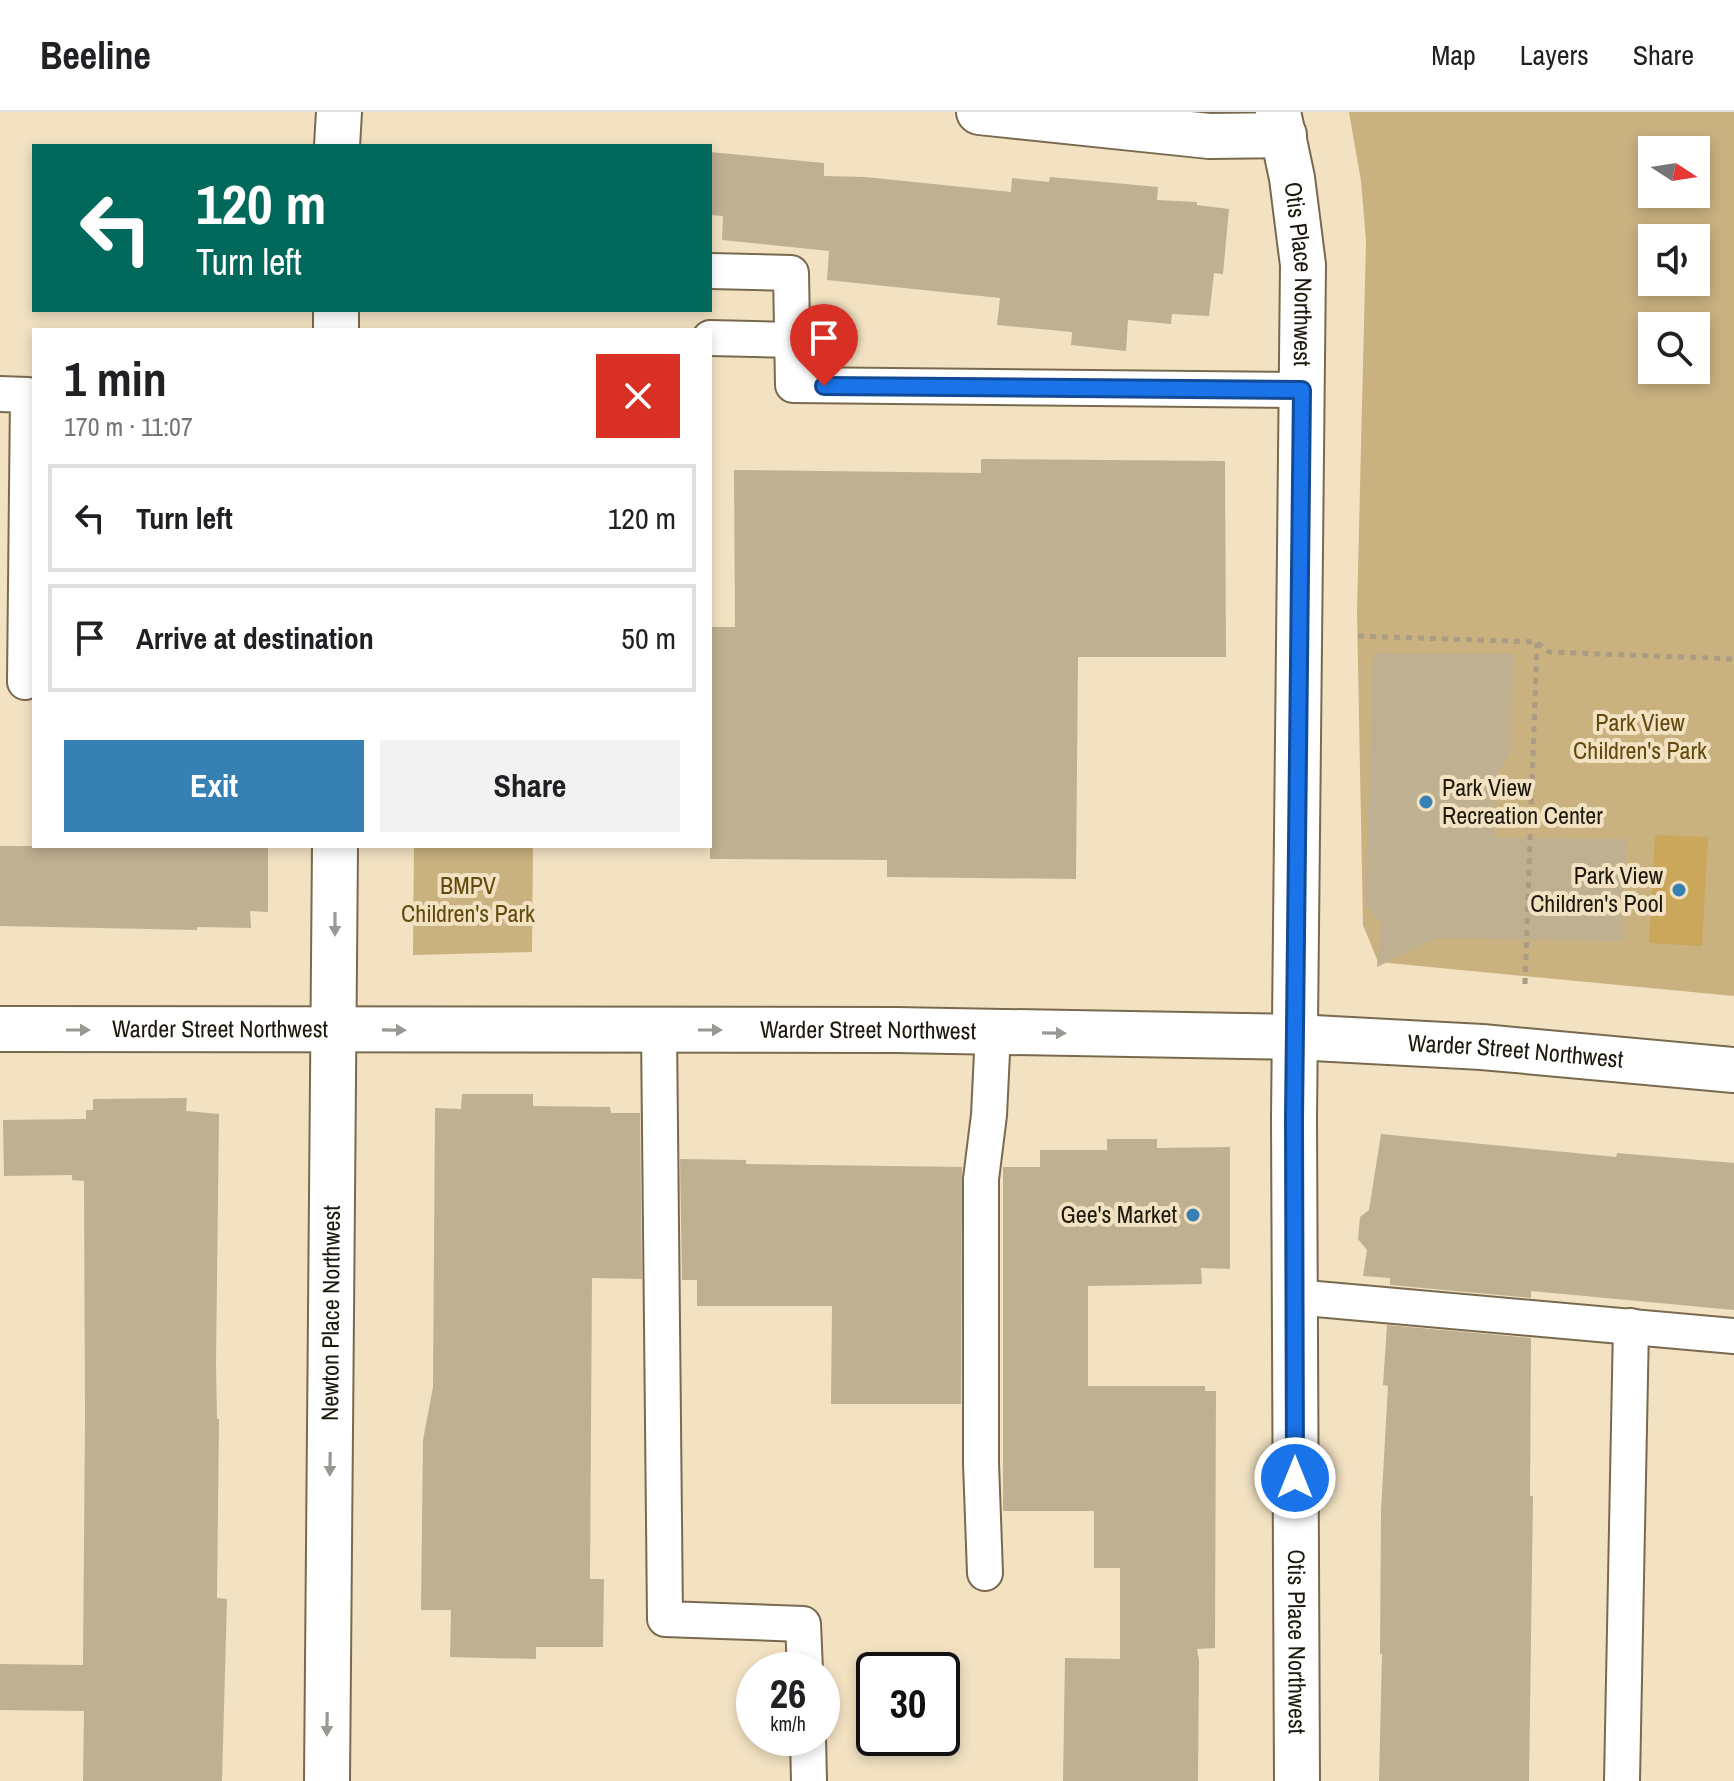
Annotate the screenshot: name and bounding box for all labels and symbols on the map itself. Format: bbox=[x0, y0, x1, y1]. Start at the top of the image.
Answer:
north arrow bbox=[1638, 136, 1710, 208]
street label: Otis Place Northwest bbox=[1278, 180, 1320, 367]
pin bbox=[790, 304, 858, 386]
park label: Park View Children's Park bbox=[1573, 706, 1707, 766]
place label: Park View Recreation Center bbox=[1442, 771, 1603, 831]
marker: Park View Recreation Center bbox=[1417, 793, 1435, 811]
place label: Park View Children's Pool bbox=[1530, 859, 1664, 919]
park label: BMPV Children's Park bbox=[401, 869, 535, 929]
marker: Park View Children's Pool bbox=[1670, 881, 1688, 899]
one-way arrow bbox=[329, 912, 341, 937]
street label: Warder Street Northwest bbox=[112, 1012, 329, 1044]
street label: Warder Street Northwest bbox=[760, 1013, 977, 1046]
one-way arrow bbox=[66, 1024, 91, 1036]
one-way arrow bbox=[382, 1024, 407, 1036]
one-way arrow bbox=[698, 1024, 723, 1036]
street label: Warder Street Northwest bbox=[1407, 1026, 1625, 1075]
one-way arrow bbox=[1042, 1027, 1067, 1039]
place label: Gee's Market bbox=[1061, 1198, 1178, 1230]
street label: Newton Place Northwest bbox=[313, 1205, 347, 1421]
marker: Gee's Market bbox=[1184, 1206, 1202, 1224]
position arrow bbox=[1253, 1436, 1337, 1520]
one-way arrow bbox=[324, 1452, 336, 1477]
street label: Otis Place Northwest bbox=[1281, 1549, 1314, 1735]
speed limit sign: 30 bbox=[856, 1652, 960, 1756]
one-way arrow bbox=[321, 1712, 333, 1737]

